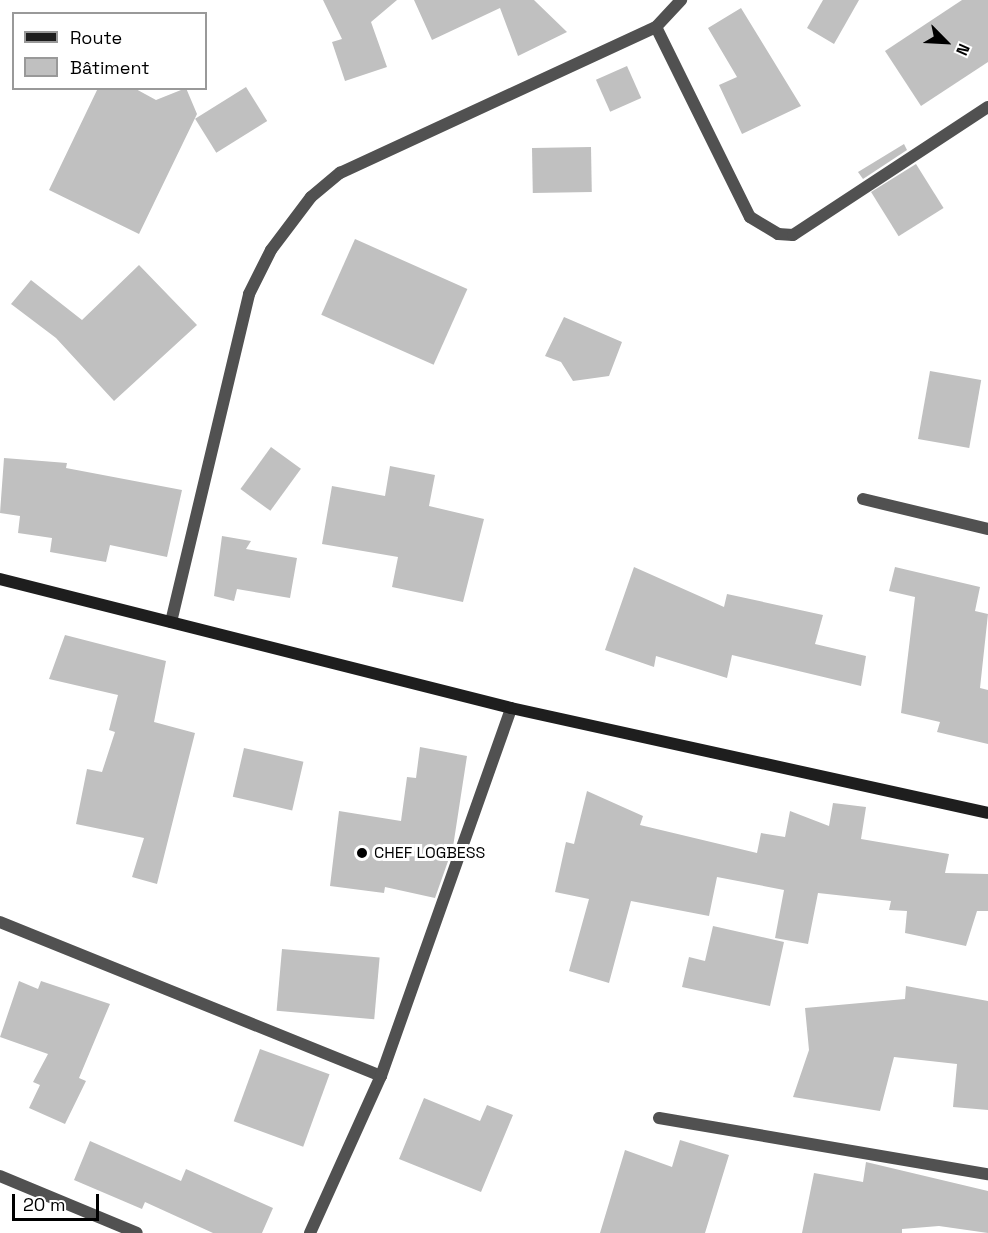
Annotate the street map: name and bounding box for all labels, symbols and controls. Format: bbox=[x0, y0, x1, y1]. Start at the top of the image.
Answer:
legend bbox=[12, 12, 207, 90]
north arrow bbox=[916, 12, 976, 72]
text: Route bbox=[70, 26, 122, 49]
text: N bbox=[951, 40, 975, 59]
text: Bâtiment bbox=[70, 56, 150, 79]
place label: CHEF LOGBESS bbox=[374, 843, 485, 863]
marker: CHEF LOGBESS bbox=[355, 846, 369, 860]
scale bar bbox=[15, 1182, 102, 1220]
text: 20 m bbox=[23, 1193, 66, 1216]

